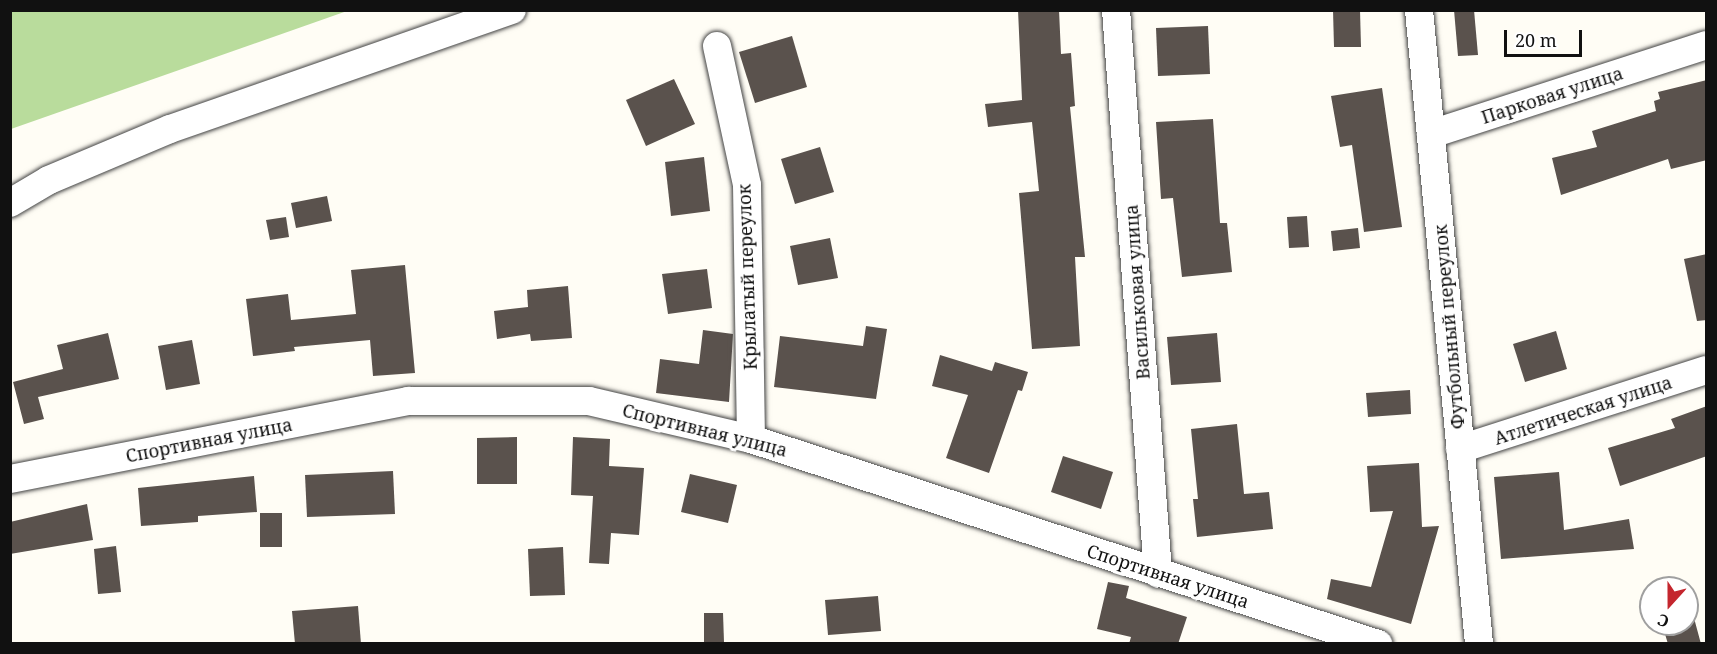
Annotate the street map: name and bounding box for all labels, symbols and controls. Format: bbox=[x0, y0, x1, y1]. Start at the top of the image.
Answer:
scale bar bbox=[1507, 18, 1585, 56]
text: 20 m bbox=[1515, 28, 1557, 52]
street label: Парковая улица bbox=[1478, 62, 1626, 128]
street label: Крылатый переулок bbox=[733, 184, 761, 370]
street label: Васильковая улица bbox=[1120, 204, 1154, 380]
street label: Футбольный переулок bbox=[1429, 224, 1469, 430]
street label: Атлетическая улица bbox=[1491, 371, 1675, 449]
street label: Спортивная улица bbox=[620, 399, 790, 461]
street label: Спортивная улица bbox=[124, 413, 294, 467]
street label: Спортивная улица bbox=[1084, 540, 1252, 612]
north arrow bbox=[1639, 576, 1699, 636]
text: С bbox=[1654, 609, 1672, 633]

